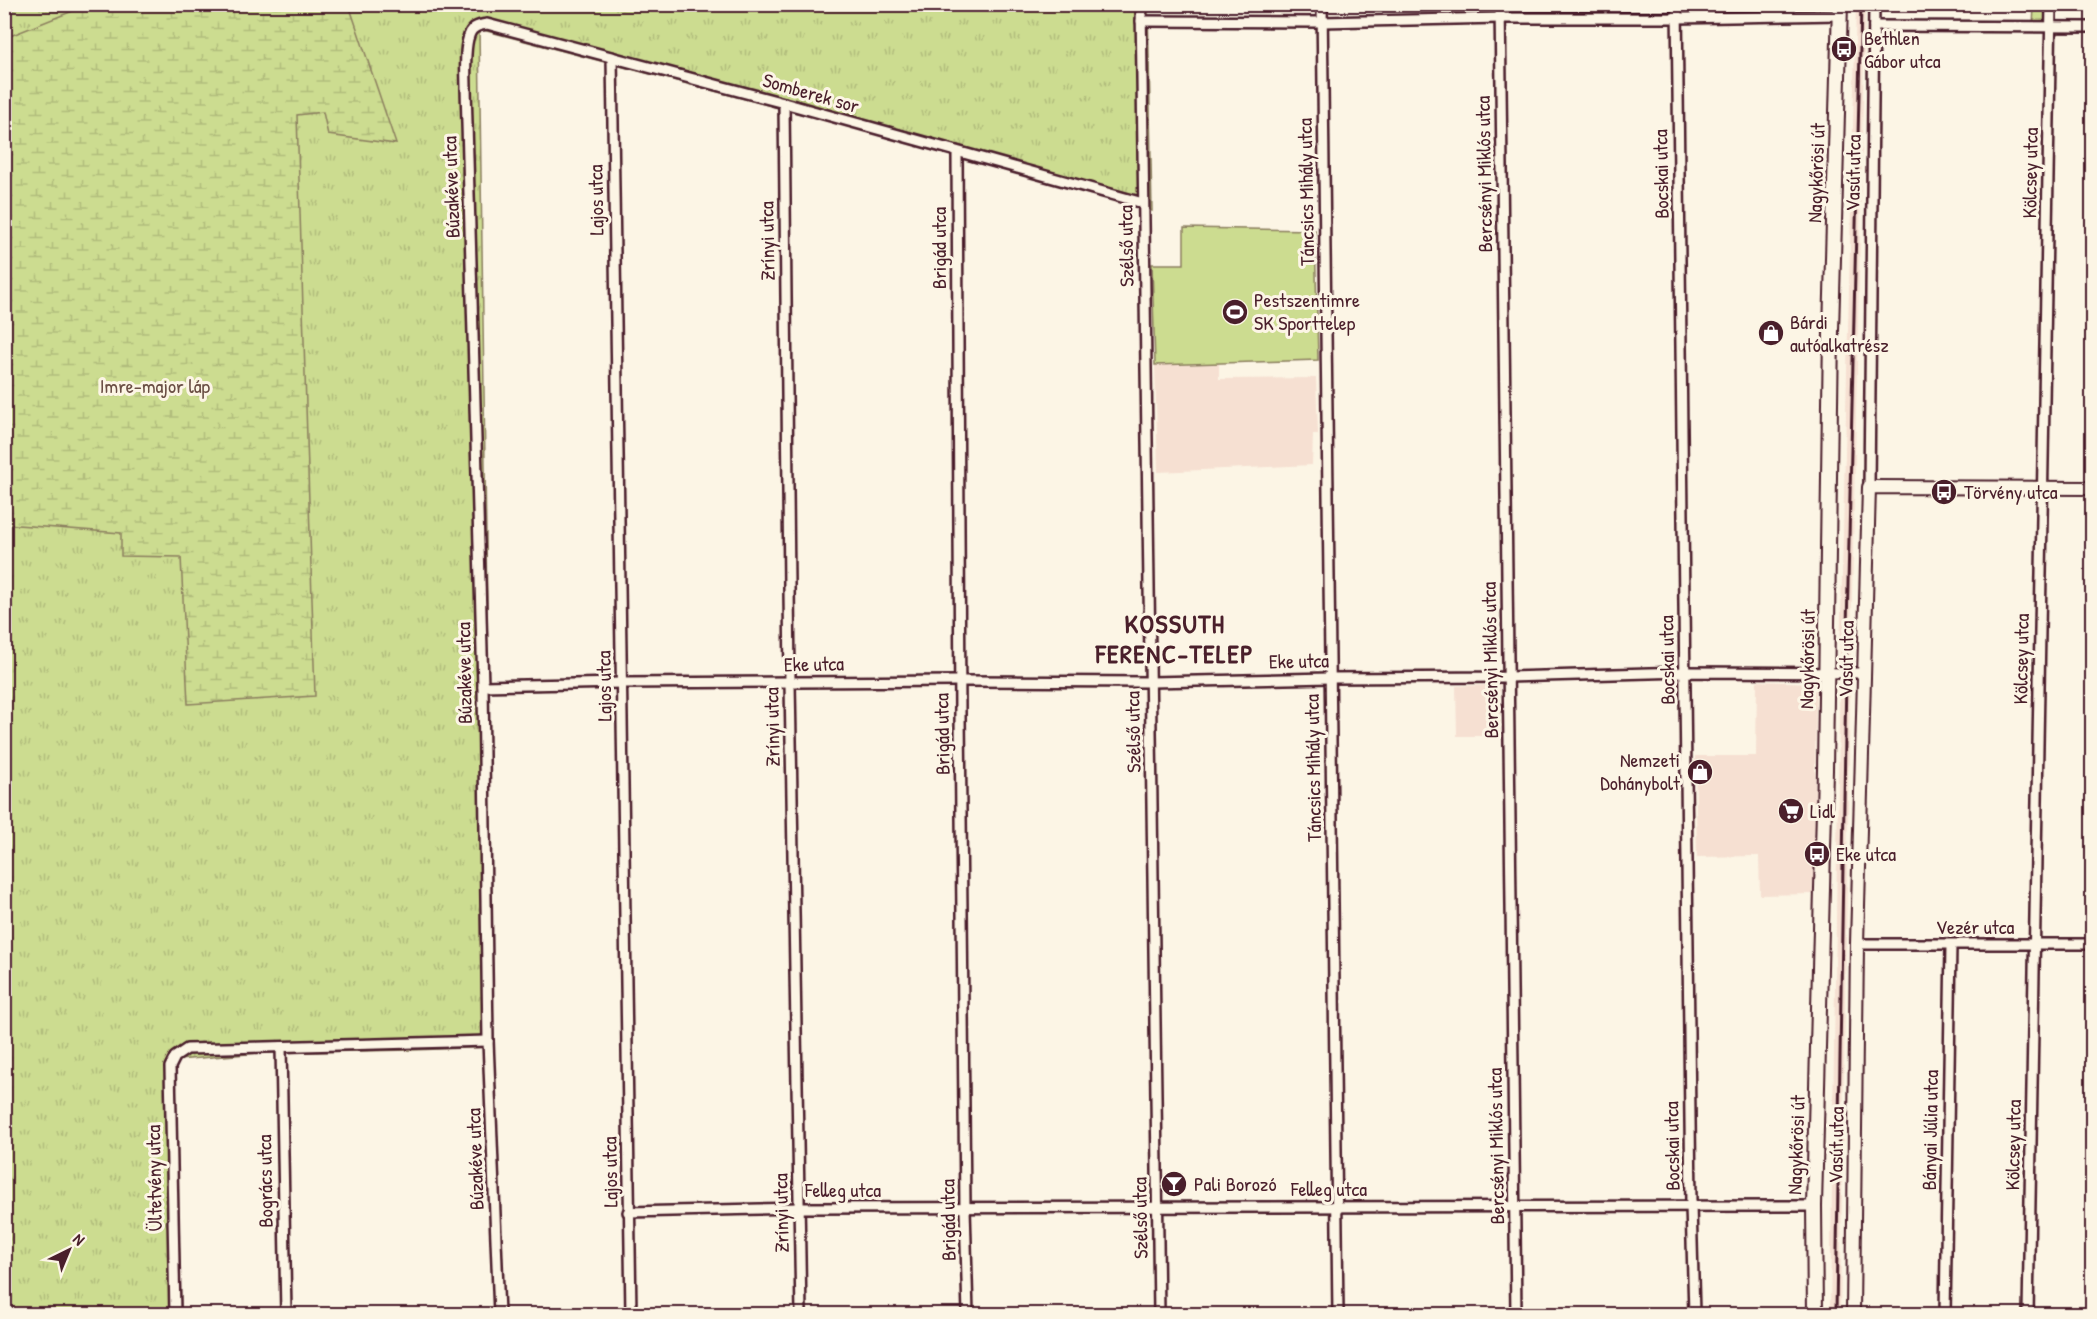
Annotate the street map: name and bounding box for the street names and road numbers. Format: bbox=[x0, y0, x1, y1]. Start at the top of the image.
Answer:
street label: Somberek sor bbox=[760, 66, 863, 119]
street label: Bercsényi Miklós utca bbox=[1469, 95, 1498, 253]
street label: Táncsics Mihály utca bbox=[1291, 118, 1320, 266]
street label: Nagykőrösi út bbox=[1800, 122, 1831, 223]
street label: Kölcsey utca bbox=[2015, 127, 2044, 219]
street label: Bocskai utca bbox=[1646, 129, 1675, 219]
street label: Vasút utca bbox=[1838, 134, 1867, 212]
street label: Búzakéve utca bbox=[435, 135, 466, 238]
street label: Lajos utca bbox=[581, 164, 610, 236]
street label: Zrínyi utca bbox=[752, 201, 781, 281]
street label: Szélső utca bbox=[1111, 205, 1140, 287]
street label: Brigád utca bbox=[925, 207, 952, 289]
street label: Bercsényi Miklós utca bbox=[1475, 581, 1504, 739]
street label: Nagykőrösi út bbox=[1792, 608, 1821, 709]
street label: Kölcsey utca bbox=[2006, 613, 2035, 705]
street label: Bocskai utca bbox=[1652, 615, 1681, 705]
street label: Vasút utca bbox=[1831, 620, 1860, 698]
street label: Búzakéve utca bbox=[449, 622, 478, 724]
street label: Eke utca bbox=[1269, 646, 1329, 675]
street label: Eke utca bbox=[784, 649, 844, 678]
street label: Lajos utca bbox=[589, 650, 618, 722]
street label: Zrínyi utca bbox=[757, 687, 786, 767]
street label: Szélső utca bbox=[1118, 691, 1147, 773]
street label: Brigád utca bbox=[927, 693, 956, 775]
street label: Táncsics Mihály utca bbox=[1298, 694, 1327, 842]
street label: Vezér utca bbox=[1936, 913, 2014, 940]
street label: Bercsényi Miklós utca bbox=[1481, 1067, 1510, 1225]
street label: Bányai Júlia utca bbox=[1915, 1069, 1944, 1190]
street label: Nagykőrösi út bbox=[1780, 1094, 1811, 1195]
street label: Kölcsey utca bbox=[1998, 1099, 2027, 1191]
street label: Bocskai utca bbox=[1657, 1101, 1686, 1191]
street label: Vasút utca bbox=[1821, 1106, 1850, 1184]
street label: Búzakéve utca bbox=[459, 1107, 490, 1210]
street label: Ültetvény utca bbox=[139, 1124, 168, 1232]
street label: Bogrács utca bbox=[250, 1134, 279, 1228]
street label: Lajos utca bbox=[595, 1136, 624, 1208]
street label: Zrínyi utca bbox=[766, 1173, 795, 1253]
street label: Felleg utca bbox=[1290, 1175, 1367, 1202]
street label: Felleg utca bbox=[804, 1176, 881, 1203]
street label: Szélső utca bbox=[1125, 1177, 1154, 1259]
street label: Brigád utca bbox=[933, 1179, 962, 1261]

